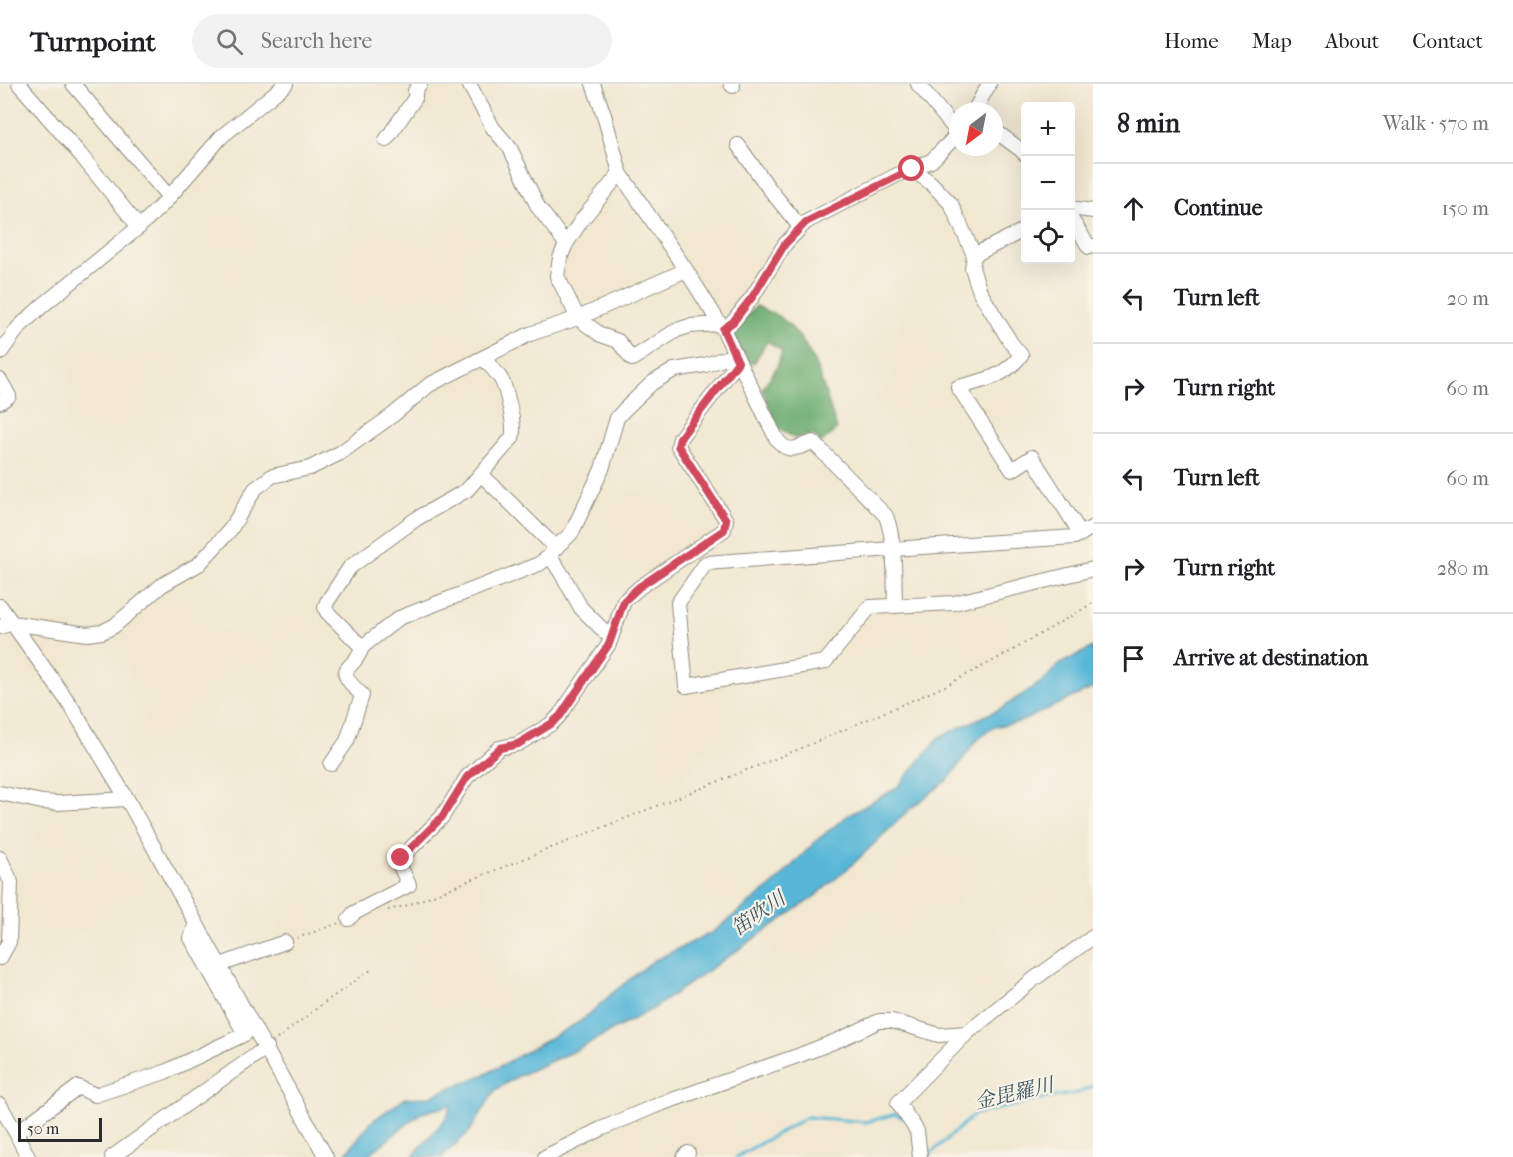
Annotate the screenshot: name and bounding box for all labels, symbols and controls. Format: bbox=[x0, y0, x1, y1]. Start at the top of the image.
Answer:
search box bbox=[192, 14, 612, 68]
text: Turnpoint bbox=[30, 25, 156, 58]
icon: search bbox=[213, 25, 246, 58]
text: Search here bbox=[261, 28, 372, 54]
text: Home bbox=[1164, 29, 1219, 53]
text: Map bbox=[1252, 29, 1292, 53]
text: About bbox=[1325, 29, 1379, 53]
text: Contact bbox=[1412, 29, 1483, 53]
north arrow bbox=[949, 102, 1003, 156]
map controls bbox=[1021, 102, 1075, 264]
button: + bbox=[1021, 102, 1075, 156]
text: 8 min bbox=[1117, 108, 1180, 139]
text: Walk · 570 m bbox=[1383, 112, 1489, 135]
route start bbox=[898, 155, 924, 181]
button: − bbox=[1021, 156, 1075, 210]
icon: ahead bbox=[1117, 192, 1150, 225]
text: Continue bbox=[1174, 195, 1263, 221]
text: 150 m bbox=[1441, 197, 1489, 220]
button: locate bbox=[1021, 210, 1075, 264]
icon: left bbox=[1117, 282, 1150, 315]
text: Turn left bbox=[1174, 285, 1260, 311]
text: 20 m bbox=[1447, 287, 1489, 310]
icon: right bbox=[1117, 372, 1150, 405]
text: Turn right bbox=[1174, 375, 1275, 401]
text: 60 m bbox=[1446, 377, 1489, 400]
icon: left bbox=[1117, 462, 1150, 495]
text: Turn left bbox=[1174, 465, 1260, 491]
text: 60 m bbox=[1446, 467, 1489, 490]
icon: right bbox=[1117, 552, 1150, 585]
text: Turn right bbox=[1174, 555, 1275, 581]
text: 280 m bbox=[1437, 557, 1489, 580]
icon: arrive bbox=[1117, 642, 1150, 675]
text: Arrive at destination bbox=[1174, 645, 1368, 671]
route end bbox=[387, 844, 413, 870]
water label: 笛吹川 bbox=[727, 886, 791, 940]
water label: 金毘羅川 bbox=[973, 1073, 1058, 1114]
scale bar bbox=[18, 1115, 102, 1142]
text: 50 m bbox=[27, 1119, 59, 1138]

